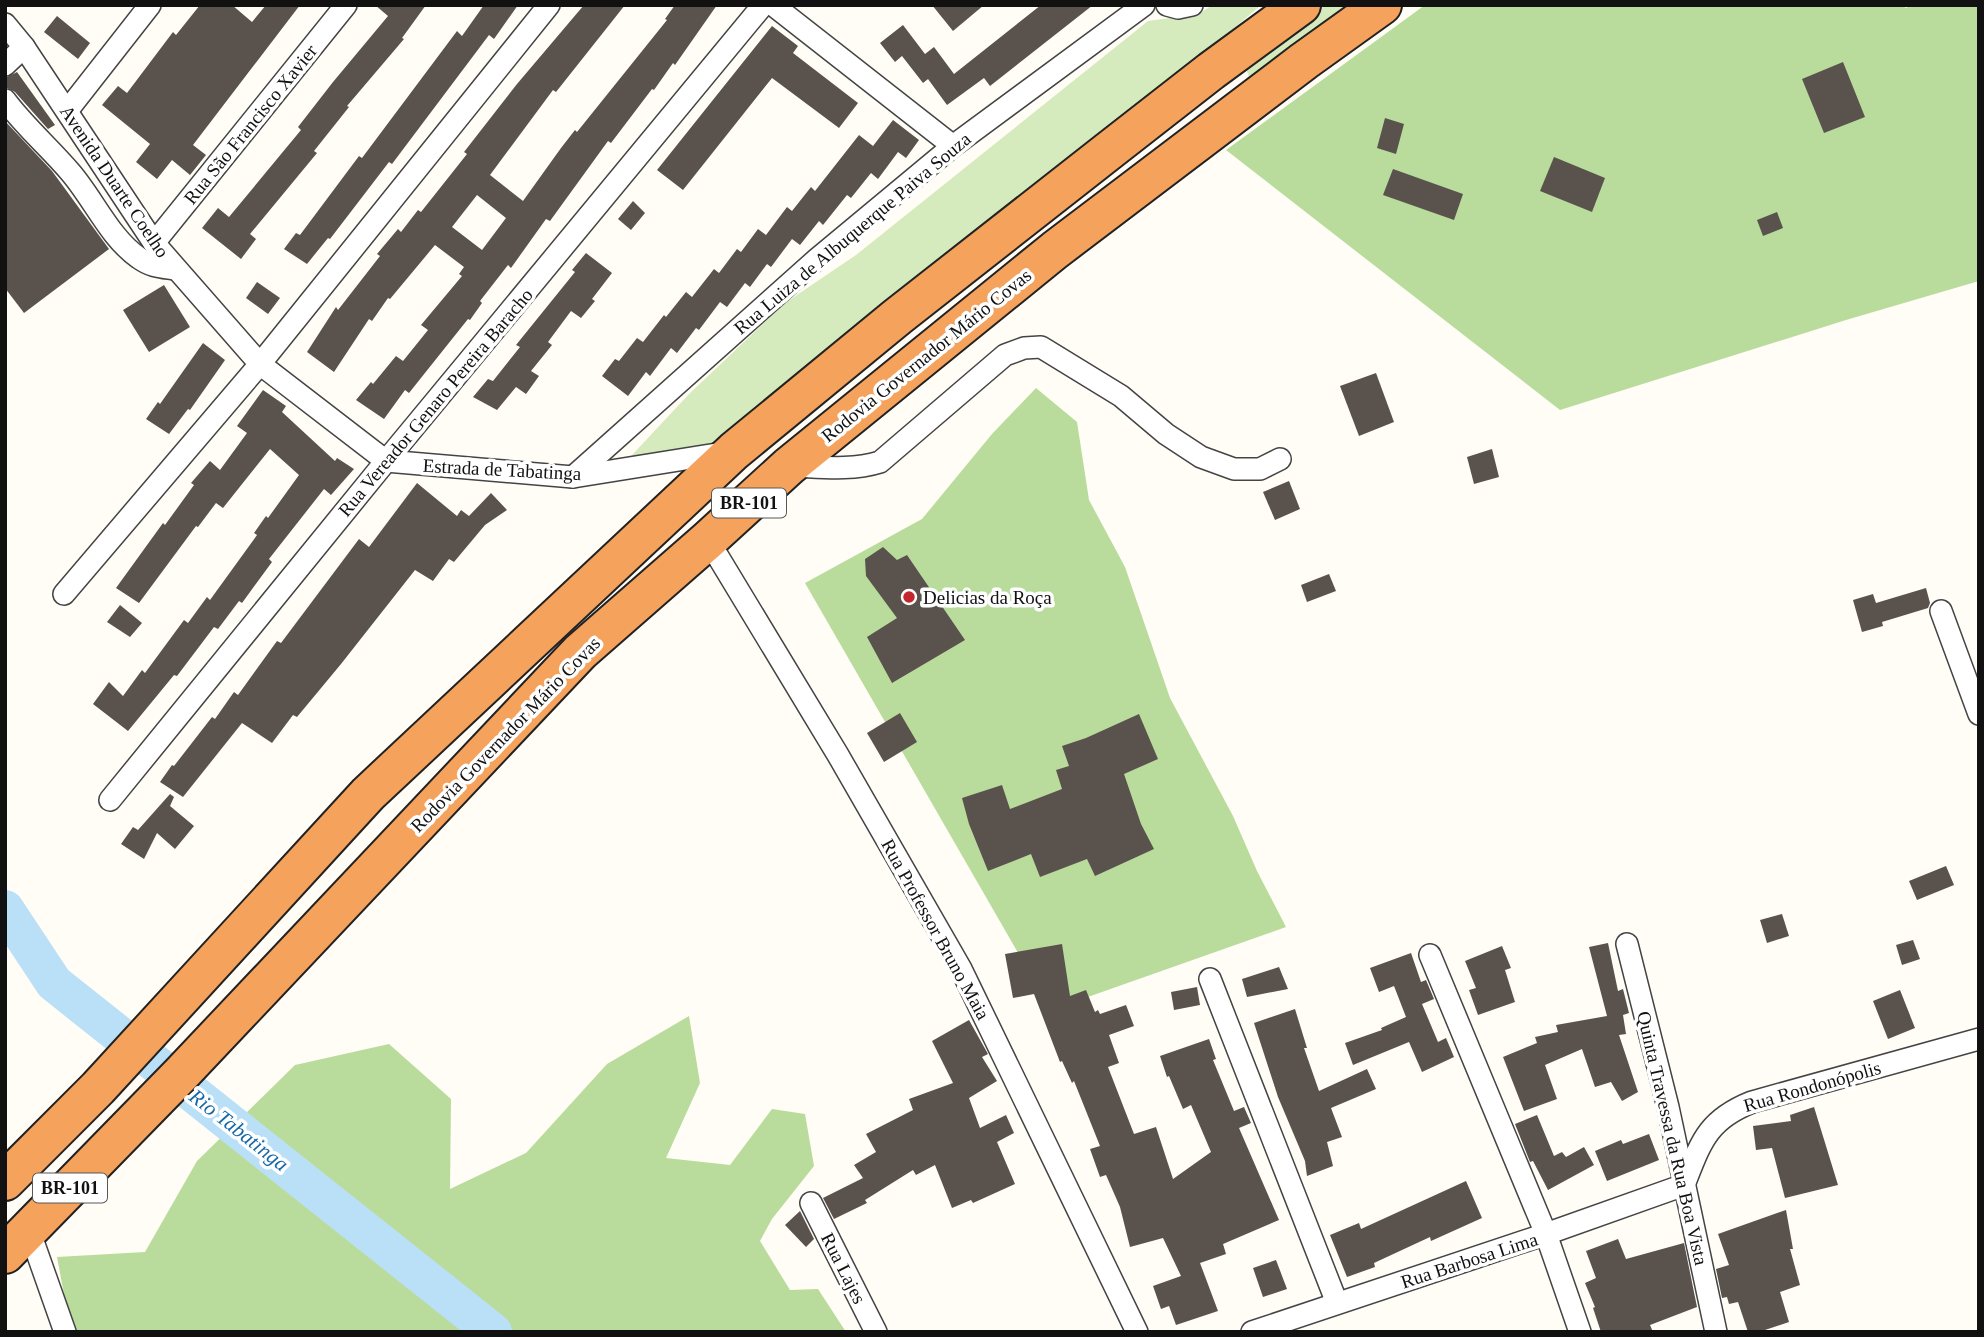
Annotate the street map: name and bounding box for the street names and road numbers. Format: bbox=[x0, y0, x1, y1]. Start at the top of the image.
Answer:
street label: Rua São Francisco Xavier bbox=[180, 40, 322, 208]
street label: Avenida Duarte Coelho bbox=[56, 101, 173, 261]
street label: Rua Luiza de Albuquerque Paiva Souza bbox=[730, 128, 975, 339]
street label: Rodovia Governador Mário Covas bbox=[817, 264, 1035, 446]
street label: Rua Vereador Genaro Pereira Baracho bbox=[334, 284, 537, 520]
street label: Estrada de Tabatinga bbox=[422, 455, 582, 484]
road number: BR-101 bbox=[712, 489, 786, 518]
street label: Rodovia Governador Mário Covas bbox=[406, 632, 604, 836]
street label: Rua Professor Bruno Maia bbox=[877, 835, 994, 1024]
street label: Quinta Travessa da Rua Boa Vista bbox=[1633, 1009, 1712, 1268]
street label: Rua Rondonópolis bbox=[1741, 1057, 1883, 1116]
road number: BR-101 bbox=[33, 1174, 107, 1203]
street label: Rua Barbosa Lima bbox=[1398, 1228, 1541, 1292]
street label: Rua Lajes bbox=[817, 1229, 870, 1307]

